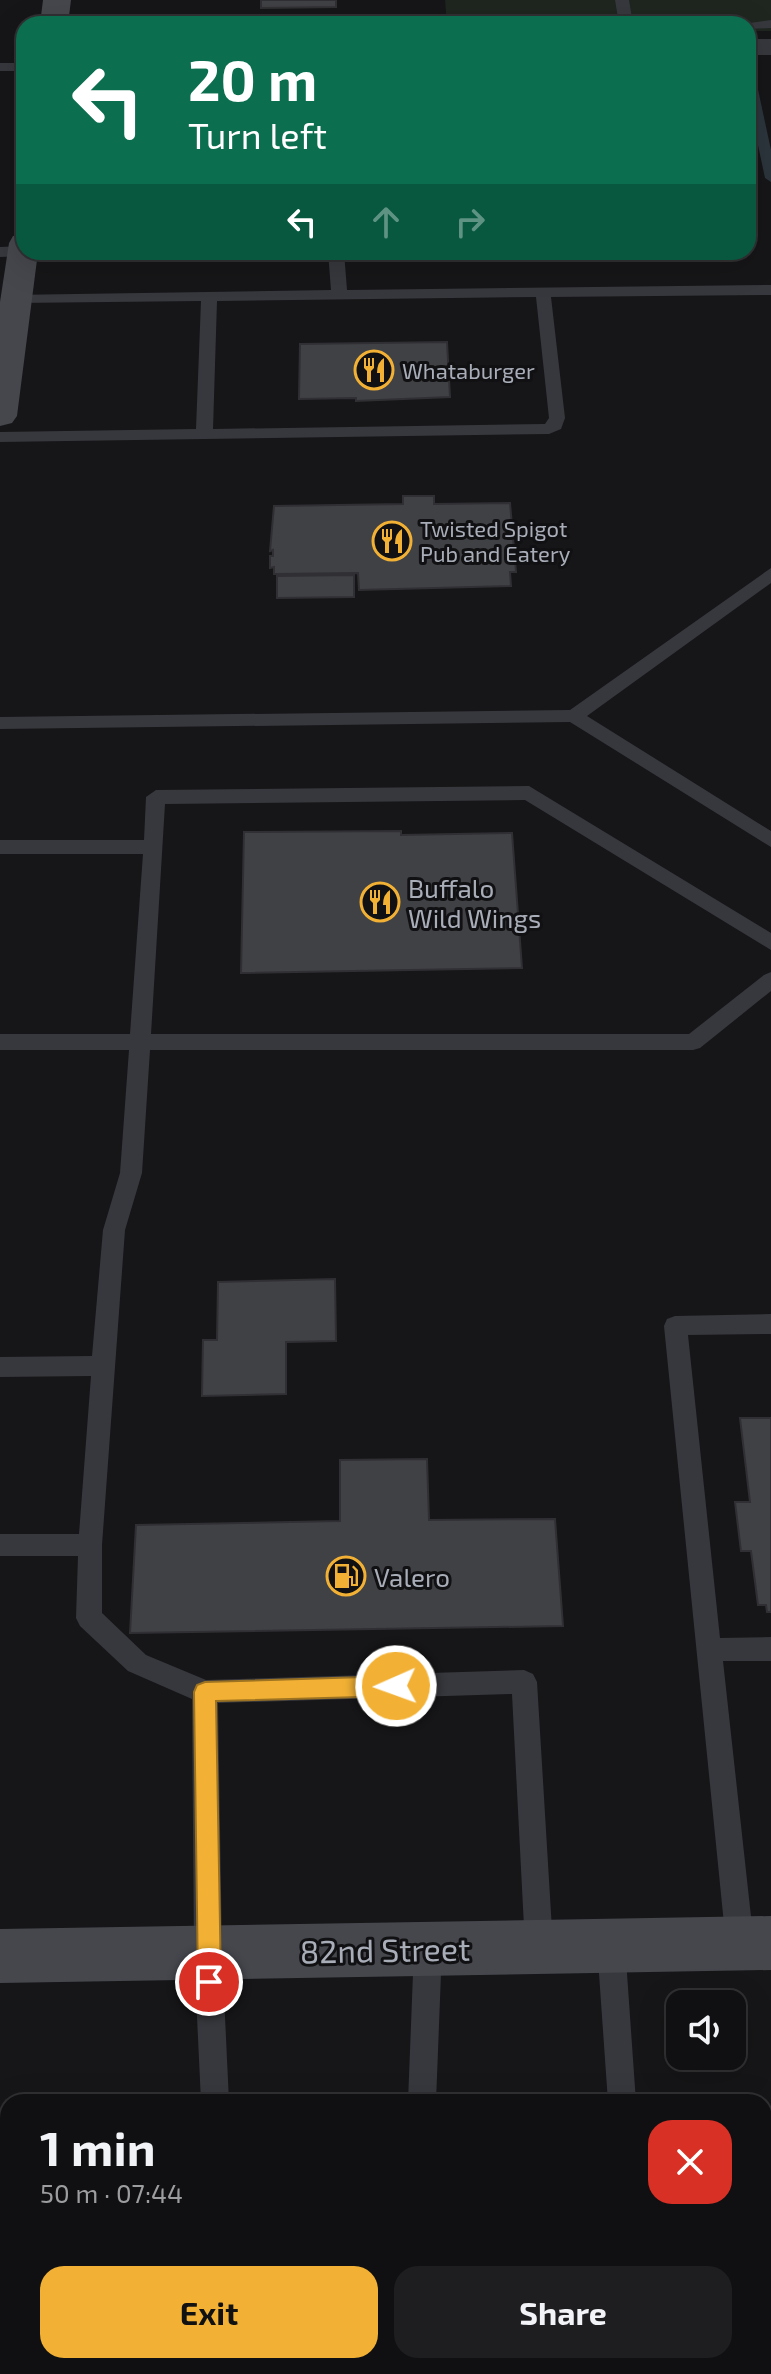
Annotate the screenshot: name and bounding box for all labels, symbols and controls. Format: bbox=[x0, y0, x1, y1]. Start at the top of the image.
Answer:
text: 20 m bbox=[188, 45, 317, 112]
icon: left bbox=[56, 48, 160, 152]
text: Turn left bbox=[188, 113, 327, 156]
icon: left bbox=[280, 200, 324, 244]
icon: ahead bbox=[364, 200, 408, 244]
icon: right bbox=[448, 200, 492, 244]
restaurant icon: Whataburger bbox=[353, 349, 395, 391]
place label: Whataburger bbox=[402, 357, 535, 383]
place label: Twisted Spigot Pub and Eatery bbox=[420, 515, 571, 566]
restaurant icon: Twisted Spigot Pub and Eatery bbox=[371, 520, 413, 562]
place label: Buffalo Wild Wings bbox=[408, 872, 541, 933]
restaurant icon: Buffalo Wild Wings bbox=[359, 881, 401, 923]
fuel station icon: Valero bbox=[325, 1555, 367, 1597]
place label: Valero bbox=[374, 1561, 450, 1592]
position arrow bbox=[354, 1644, 438, 1728]
street label: 82nd Street bbox=[299, 1929, 471, 1969]
pin bbox=[175, 1948, 243, 2016]
icon: arrive bbox=[187, 1960, 231, 2004]
map controls bbox=[666, 1990, 746, 2070]
button: sound bbox=[666, 1990, 746, 2070]
text: 1 min bbox=[40, 2118, 156, 2176]
button: close bbox=[648, 2120, 732, 2204]
text: 50 m · 07:44 bbox=[40, 2177, 183, 2208]
button: Exit bbox=[40, 2266, 378, 2358]
button: Share bbox=[394, 2266, 732, 2358]

